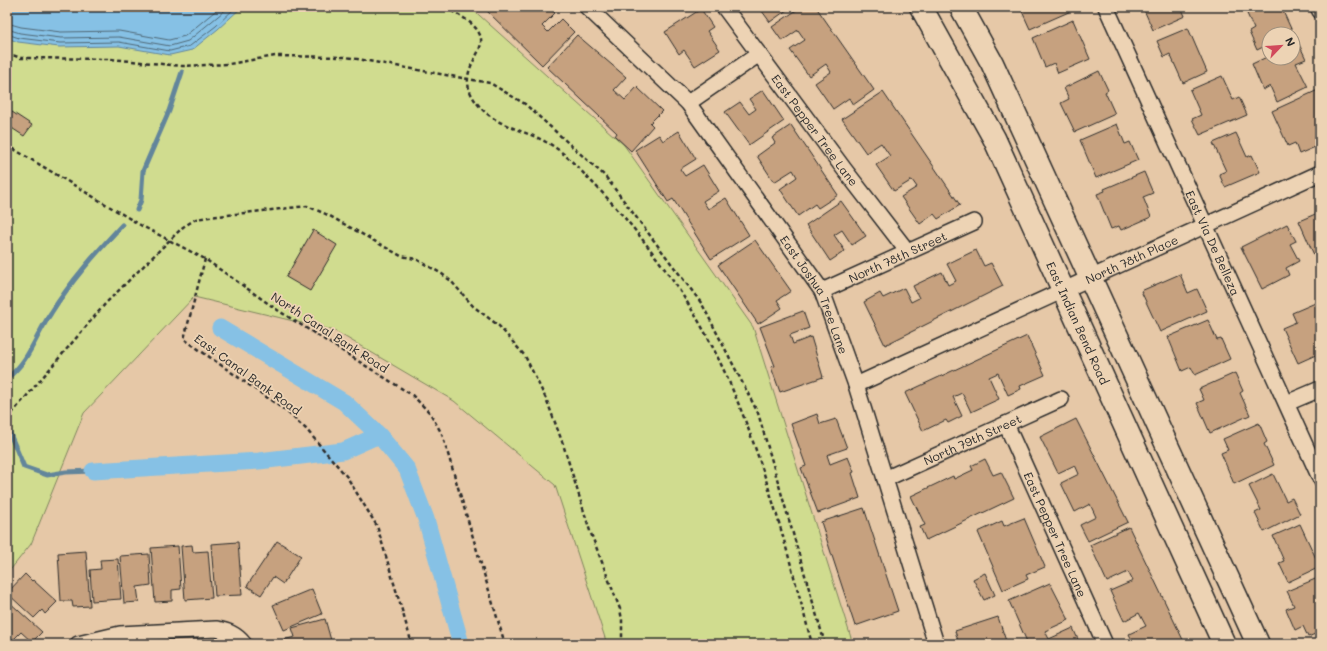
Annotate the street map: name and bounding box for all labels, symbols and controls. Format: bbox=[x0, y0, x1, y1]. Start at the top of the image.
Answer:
north arrow bbox=[1261, 26, 1301, 66]
text: N bbox=[1282, 35, 1299, 49]
street label: East Pepper Tree Lane bbox=[768, 71, 862, 189]
street label: East Via De Belleza bbox=[1182, 188, 1244, 298]
street label: North 78th Street bbox=[846, 227, 949, 286]
street label: North 78th Place bbox=[1083, 231, 1180, 287]
street label: East Joshua Tree Lane bbox=[777, 232, 852, 356]
street label: East Indian Bend Road bbox=[1043, 259, 1113, 387]
street label: North Canal Bank Road bbox=[268, 288, 392, 376]
street label: East Canal Bank Road bbox=[192, 330, 305, 418]
street label: North 79th Street bbox=[921, 410, 1024, 468]
street label: East Pepper Tree Lane bbox=[1021, 469, 1091, 599]

